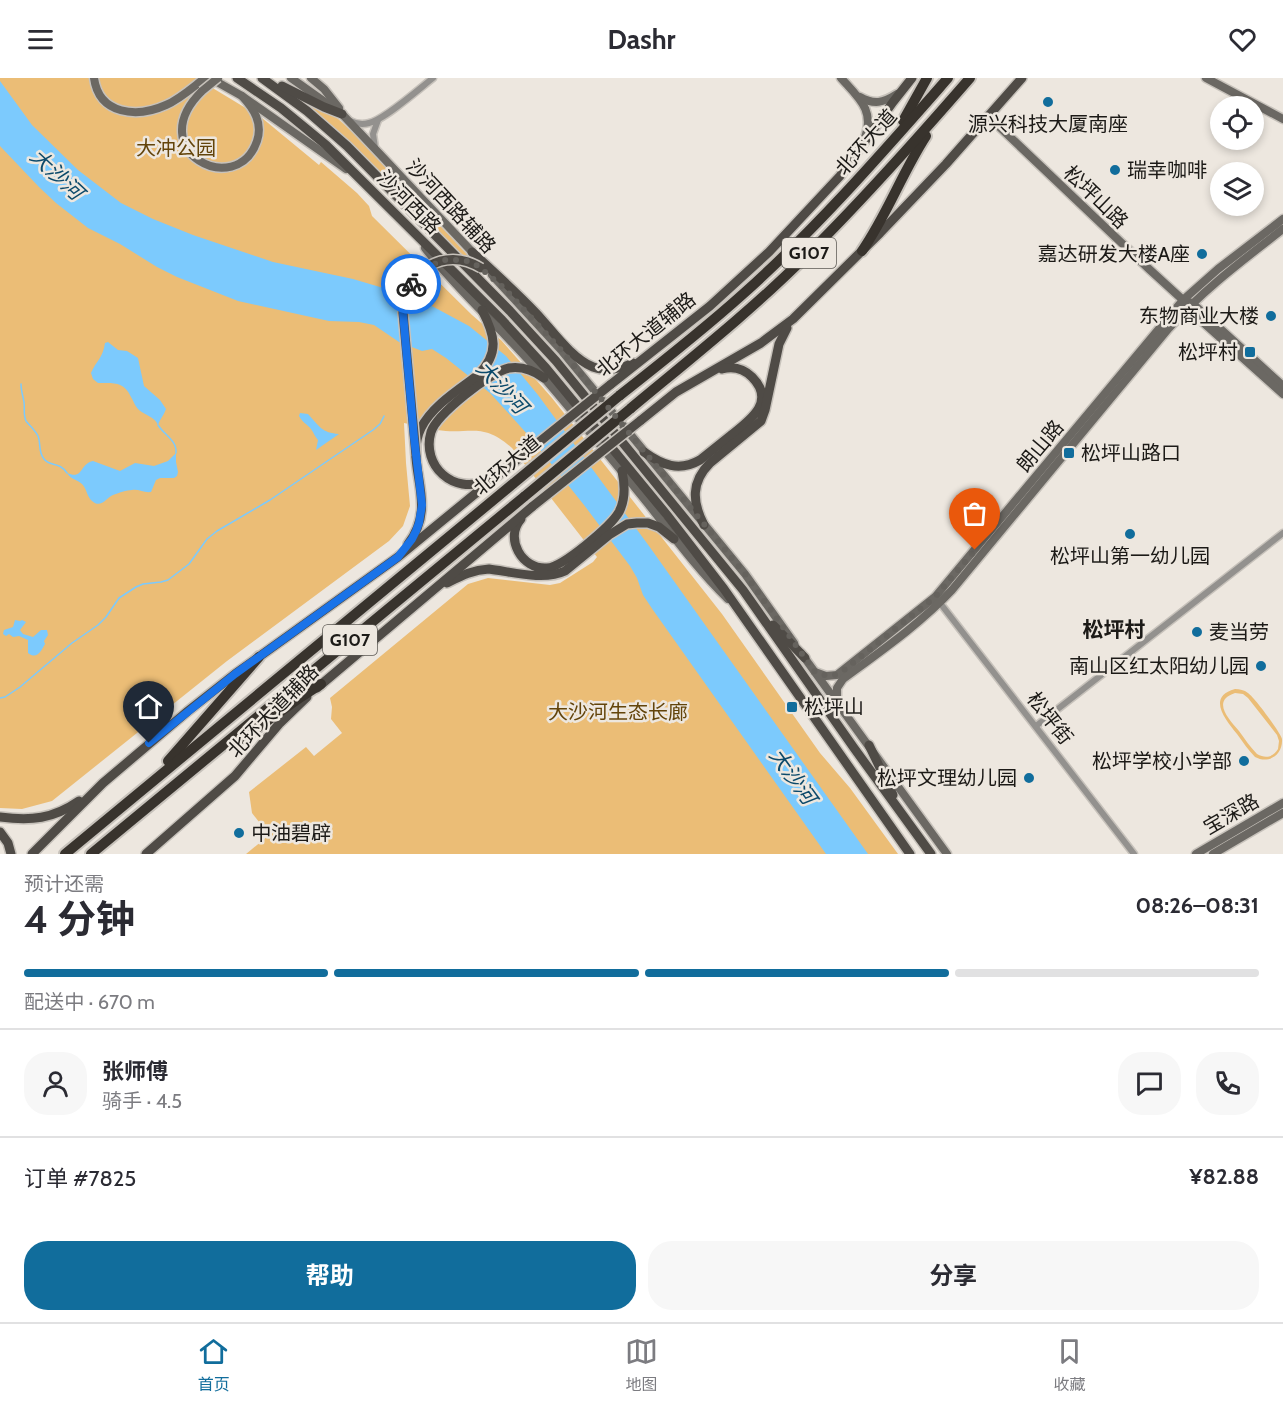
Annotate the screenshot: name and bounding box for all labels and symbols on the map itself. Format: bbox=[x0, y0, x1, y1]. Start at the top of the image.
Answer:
marker: 源兴科技大厦南座 bbox=[1041, 95, 1055, 109]
street label: 北环大道 bbox=[830, 104, 902, 180]
place label: 源兴科技大厦南座 bbox=[968, 112, 1128, 136]
park label: 大冲公园 bbox=[136, 136, 216, 160]
water label: 大沙河 bbox=[25, 143, 91, 207]
street label: 沙河西路辅路 bbox=[401, 154, 501, 258]
place label: 瑞幸咖啡 bbox=[1127, 158, 1207, 182]
street label: 松坪山路 bbox=[1059, 161, 1133, 233]
marker: 瑞幸咖啡 bbox=[1108, 163, 1122, 177]
street label: 沙河西路 bbox=[372, 165, 446, 239]
road number: G107 bbox=[782, 238, 836, 268]
place label: 嘉达研发大楼A座 bbox=[1038, 242, 1190, 266]
marker: 嘉达研发大楼A座 bbox=[1195, 247, 1209, 261]
courier bbox=[381, 254, 441, 314]
street label: 北环大道辅路 bbox=[592, 287, 700, 381]
place label: 东物商业大楼 bbox=[1139, 304, 1259, 328]
marker: 东物商业大楼 bbox=[1264, 309, 1278, 323]
place label: 松坪村 bbox=[1178, 340, 1238, 364]
marker: 松坪村 bbox=[1243, 345, 1257, 359]
water label: 大沙河 bbox=[471, 355, 535, 421]
street label: 朗山路 bbox=[1012, 415, 1068, 477]
street label: 北环大道 bbox=[469, 430, 545, 500]
place label: 松坪山路口 bbox=[1081, 441, 1181, 465]
marker: 松坪山路口 bbox=[1062, 446, 1076, 460]
pin bbox=[949, 488, 1000, 550]
marker: 松坪山第一幼儿园 bbox=[1123, 527, 1137, 541]
place label: 松坪山第一幼儿园 bbox=[1050, 544, 1210, 568]
district label: 松坪村 bbox=[1083, 617, 1146, 642]
place label: 麦当劳 bbox=[1209, 620, 1269, 644]
road number: G107 bbox=[323, 625, 377, 655]
marker: 麦当劳 bbox=[1190, 625, 1204, 639]
place label: 南山区红太阳幼儿园 bbox=[1069, 654, 1249, 678]
marker: 南山区红太阳幼儿园 bbox=[1254, 659, 1268, 673]
street label: 北环大道辅路 bbox=[223, 660, 323, 762]
pin bbox=[123, 681, 174, 743]
street label: 松坪街 bbox=[1022, 687, 1078, 749]
place label: 松坪山 bbox=[804, 695, 864, 719]
park label: 大沙河生态长廊 bbox=[548, 700, 688, 724]
marker: 松坪山 bbox=[785, 700, 799, 714]
water label: 大沙河 bbox=[764, 743, 824, 812]
place label: 松坪学校小学部 bbox=[1092, 749, 1232, 773]
marker: 松坪学校小学部 bbox=[1237, 754, 1251, 768]
place label: 松坪文理幼儿园 bbox=[877, 766, 1017, 790]
marker: 松坪文理幼儿园 bbox=[1022, 771, 1036, 785]
street label: 宝深路 bbox=[1199, 789, 1263, 839]
place label: 中油碧辟 bbox=[251, 821, 331, 845]
marker: 中油碧辟 bbox=[232, 826, 246, 840]

